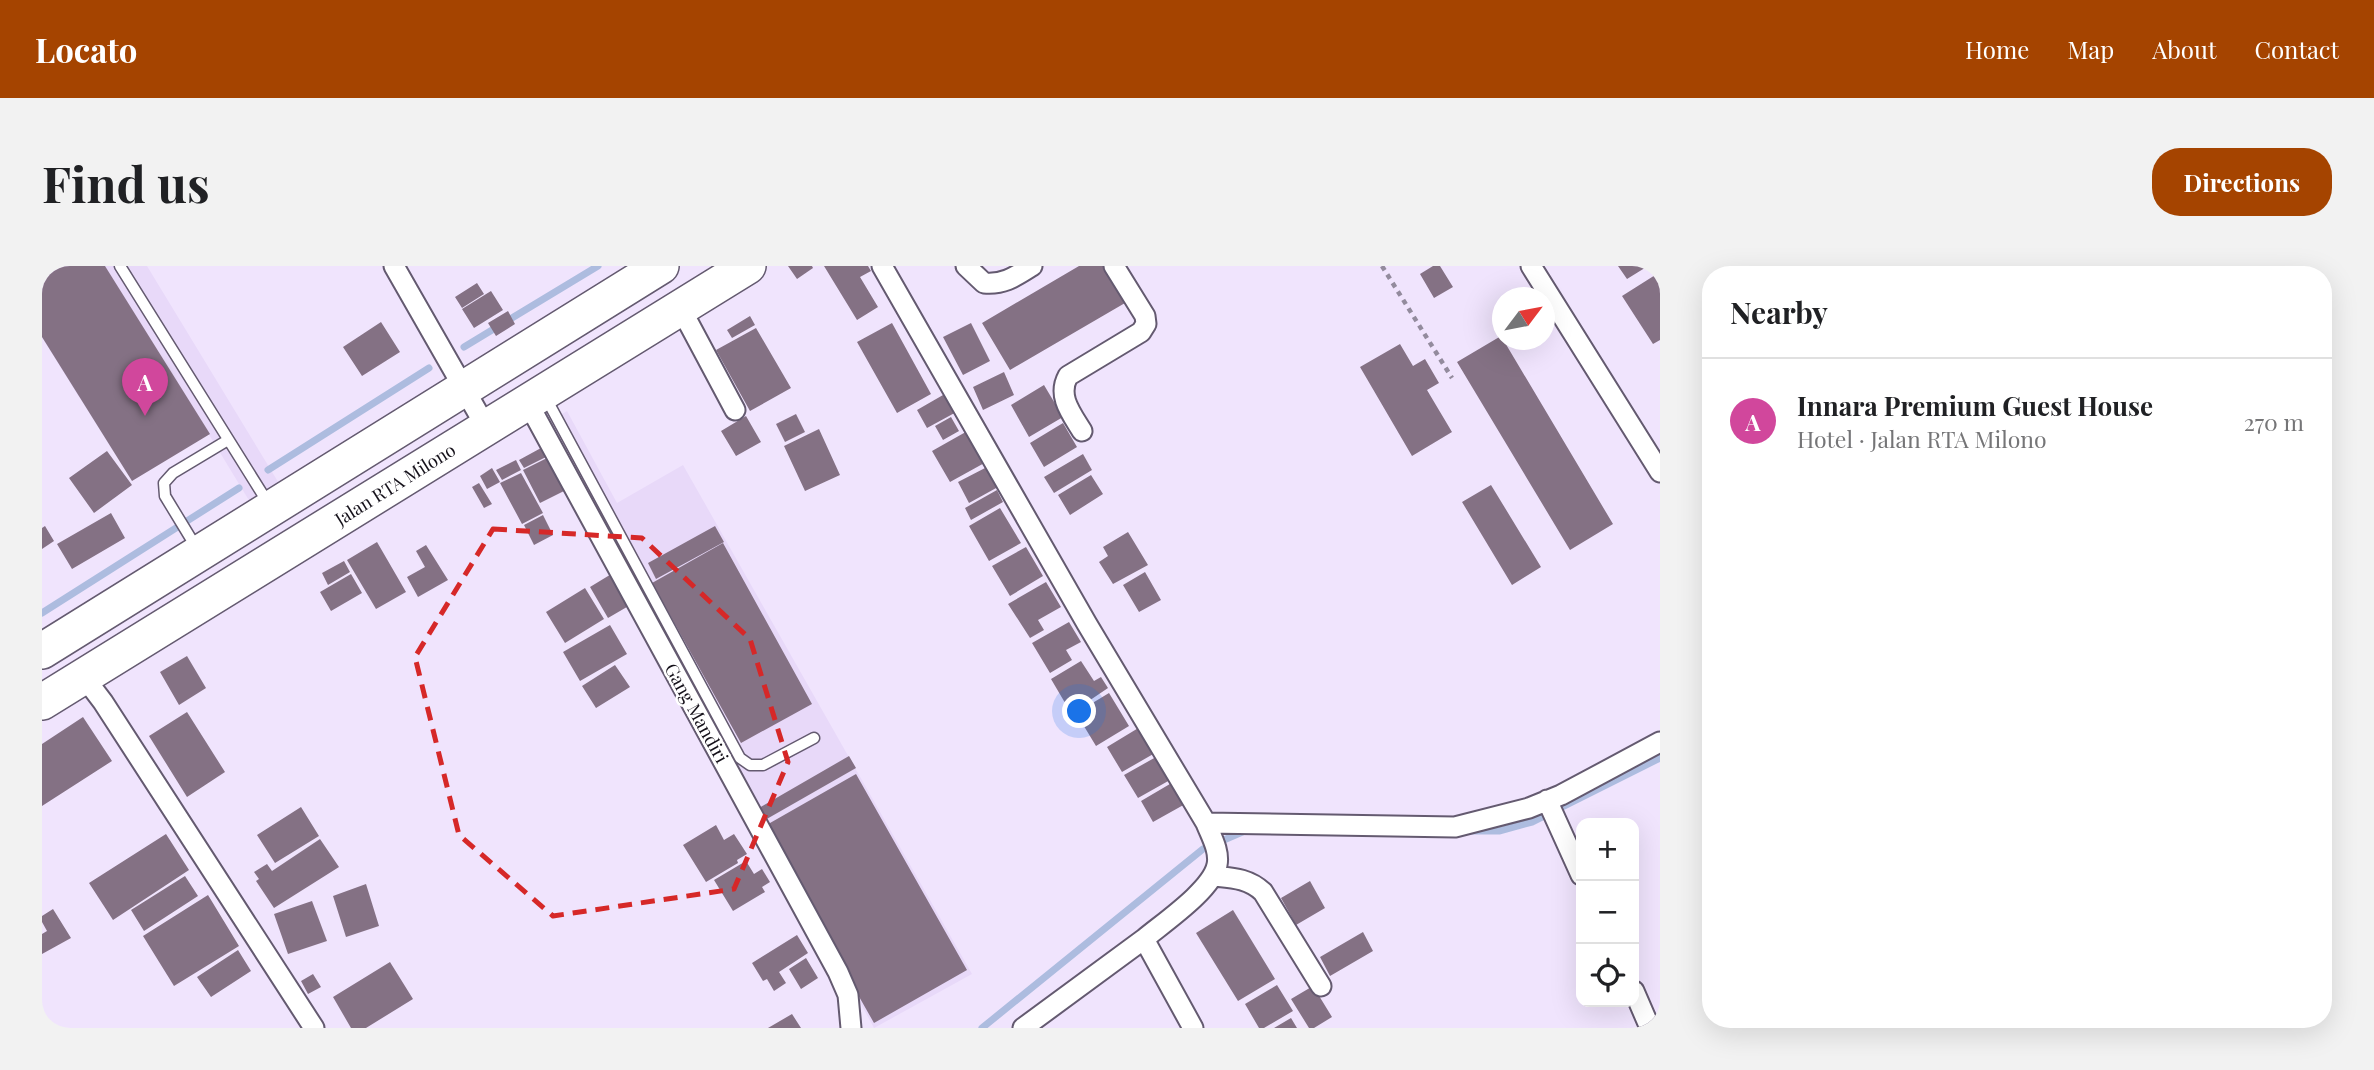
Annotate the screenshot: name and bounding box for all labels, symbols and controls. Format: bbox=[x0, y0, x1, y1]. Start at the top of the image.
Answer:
text: Locato bbox=[35, 27, 137, 71]
text: Home bbox=[1965, 33, 2029, 65]
text: Map bbox=[2067, 33, 2114, 65]
text: About bbox=[2152, 33, 2216, 65]
text: Contact bbox=[2254, 33, 2339, 65]
button: Directions bbox=[2152, 148, 2332, 216]
text: Find us bbox=[42, 150, 210, 215]
north arrow bbox=[1492, 287, 1555, 350]
text: Nearby bbox=[1730, 292, 1828, 332]
pin: A bbox=[122, 358, 168, 416]
text: Innara Premium Guest House bbox=[1797, 388, 2153, 423]
text: A bbox=[1745, 406, 1761, 437]
text: 270 m bbox=[2244, 406, 2304, 437]
text: Hotel · Jalan RTA Milono bbox=[1797, 423, 2047, 454]
street label: Jalan RTA Milono bbox=[329, 437, 460, 531]
street label: Gang Mandiri bbox=[660, 659, 734, 767]
your location bbox=[1062, 694, 1096, 728]
map controls bbox=[1576, 818, 1639, 1007]
button: + bbox=[1576, 818, 1639, 881]
button: − bbox=[1576, 881, 1639, 944]
button: locate bbox=[1576, 944, 1639, 1007]

